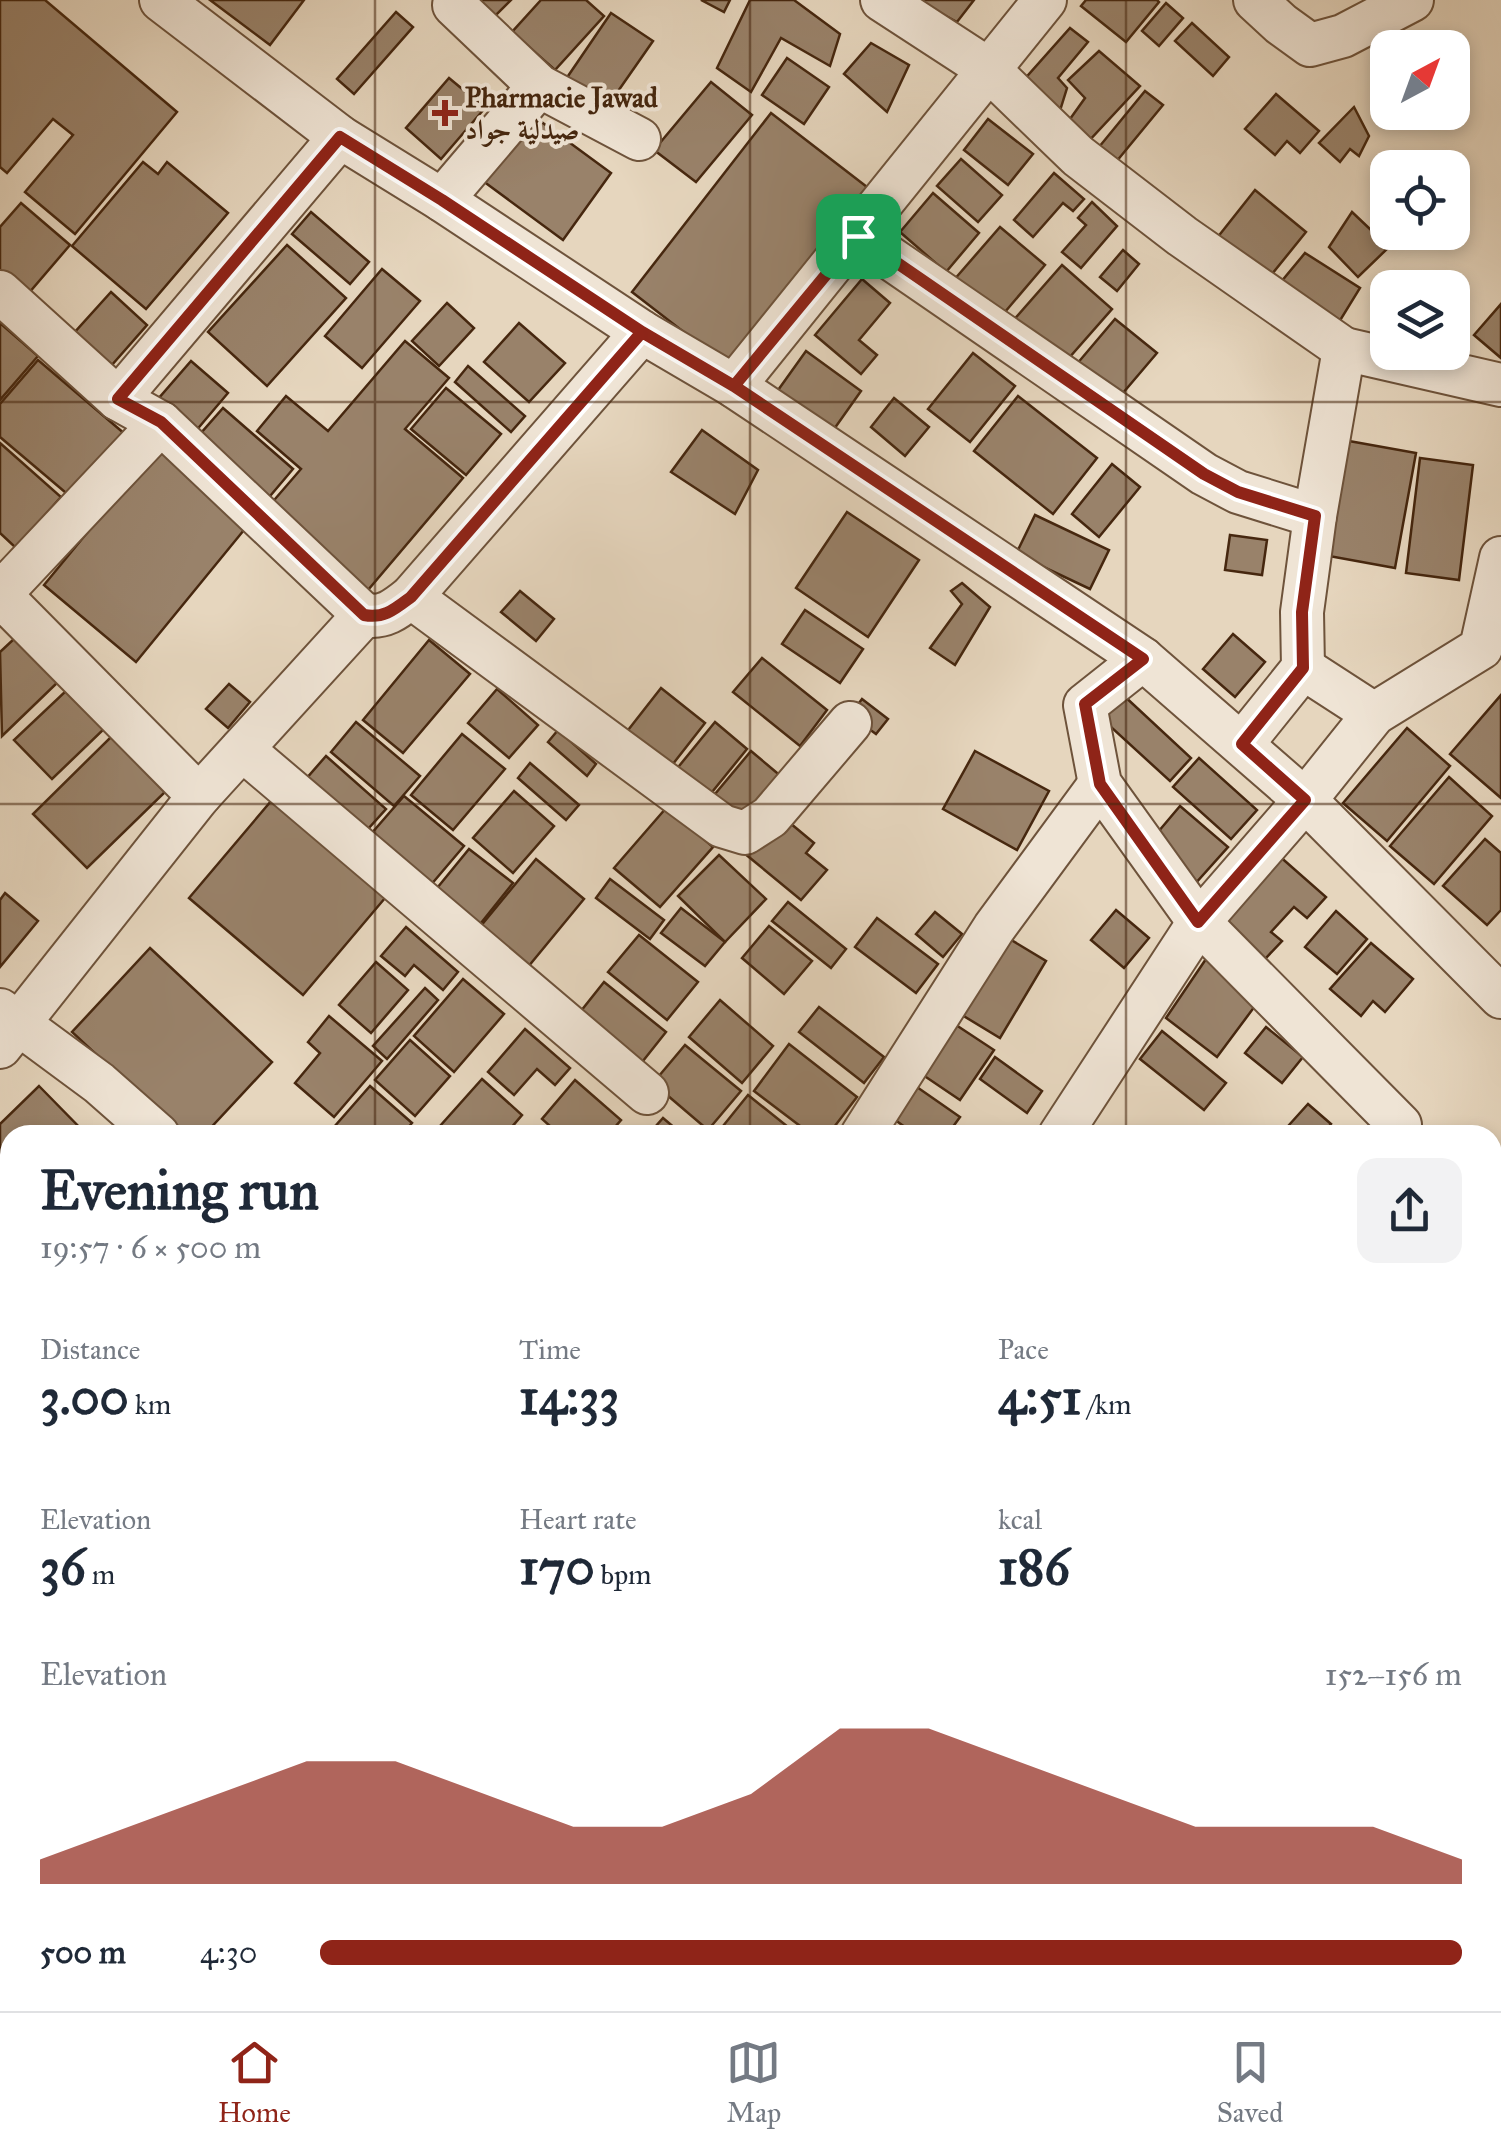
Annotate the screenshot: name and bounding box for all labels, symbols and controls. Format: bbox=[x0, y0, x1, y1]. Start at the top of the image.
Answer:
north arrow bbox=[1370, 30, 1470, 130]
map controls bbox=[1370, 30, 1470, 370]
place label: Pharmacie Jawad صيدلية جواد bbox=[465, 80, 659, 147]
marker: Pharmacie Jawad صيدلية جواد bbox=[434, 102, 456, 124]
button: locate bbox=[1370, 150, 1470, 250]
pin bbox=[816, 194, 901, 279]
icon: arrive bbox=[831, 209, 886, 264]
button: layers bbox=[1370, 270, 1470, 370]
text: Evening run bbox=[40, 1157, 319, 1224]
button: share bbox=[1357, 1158, 1462, 1263]
text: 19:57 · 6 × 500 m bbox=[40, 1228, 261, 1267]
text: Distance bbox=[40, 1332, 140, 1367]
text: Time bbox=[519, 1332, 581, 1367]
text: Pace bbox=[998, 1332, 1049, 1367]
text: 3.00 bbox=[40, 1367, 129, 1428]
text: 14:33 bbox=[519, 1367, 619, 1428]
text: 4:51 bbox=[998, 1367, 1081, 1428]
text: km bbox=[129, 1387, 171, 1422]
text: /km bbox=[1081, 1387, 1132, 1422]
text: Elevation bbox=[40, 1502, 151, 1537]
text: Heart rate bbox=[519, 1502, 637, 1537]
text: kcal bbox=[998, 1502, 1042, 1537]
text: 36 bbox=[40, 1537, 86, 1598]
text: 170 bbox=[519, 1537, 595, 1598]
text: 186 bbox=[998, 1537, 1070, 1598]
text: m bbox=[86, 1557, 115, 1592]
text: bpm bbox=[595, 1557, 652, 1592]
text: Elevation bbox=[40, 1655, 167, 1694]
text: 152–156 m bbox=[1325, 1655, 1462, 1694]
text: 500 m bbox=[40, 1933, 126, 1972]
text: 4:30 bbox=[200, 1933, 257, 1972]
tab: Home bbox=[218, 2035, 291, 2130]
tab: Map bbox=[726, 2035, 781, 2130]
tab: Saved bbox=[1217, 2035, 1283, 2130]

